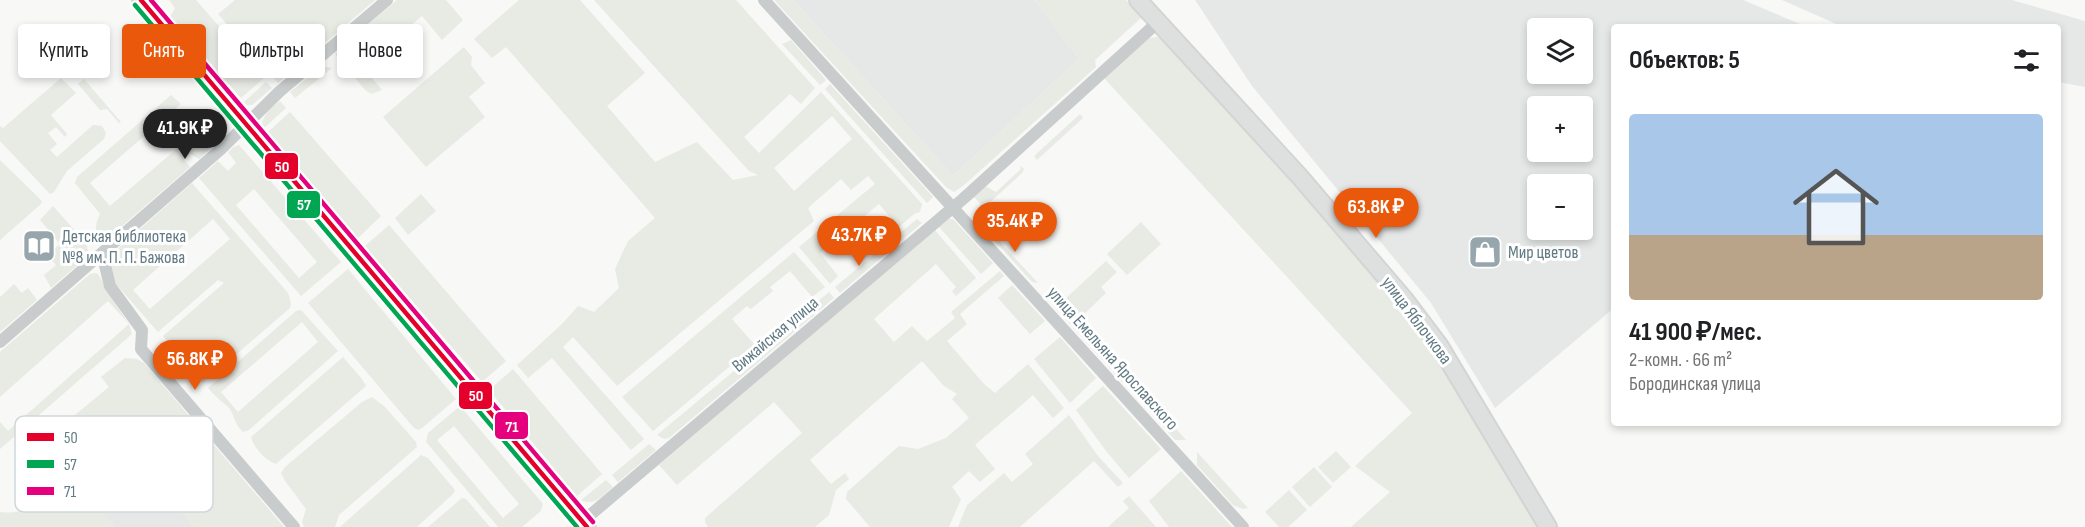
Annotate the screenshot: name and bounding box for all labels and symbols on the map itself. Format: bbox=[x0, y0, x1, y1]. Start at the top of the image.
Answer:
pin: 41.9K ₽ bbox=[130, 109, 240, 160]
line badge: 50 bbox=[264, 152, 299, 180]
text: 50 bbox=[275, 158, 289, 177]
pin: 63.8K ₽ bbox=[1321, 188, 1431, 239]
line badge: 57 bbox=[286, 190, 321, 219]
text: 57 bbox=[297, 196, 311, 215]
pin: 35.4K ₽ bbox=[960, 202, 1070, 253]
pin: 43.7K ₽ bbox=[804, 216, 914, 267]
place label: Детская библиотека №8 им. П. П. Бажова bbox=[62, 226, 186, 268]
library icon: Детская библиотека №8 им. П. П. Бажова bbox=[21, 228, 57, 264]
shop icon: Мир цветов bbox=[1467, 234, 1503, 270]
place label: Мир цветов bbox=[1508, 242, 1579, 263]
street label: улица Яблочкова bbox=[1377, 272, 1456, 368]
street label: улица Емельяна Ярославского bbox=[1043, 282, 1183, 434]
street label: Вижайская улица bbox=[728, 292, 823, 377]
pin: 56.8K ₽ bbox=[140, 340, 250, 391]
line badge: 50 bbox=[458, 381, 493, 410]
text: 50 bbox=[469, 387, 483, 406]
line badge: 71 bbox=[494, 411, 529, 440]
legend bbox=[15, 416, 213, 512]
text: 71 bbox=[505, 418, 519, 437]
text: 50 bbox=[64, 429, 78, 448]
text: 57 bbox=[64, 456, 77, 475]
text: 71 bbox=[64, 483, 76, 502]

